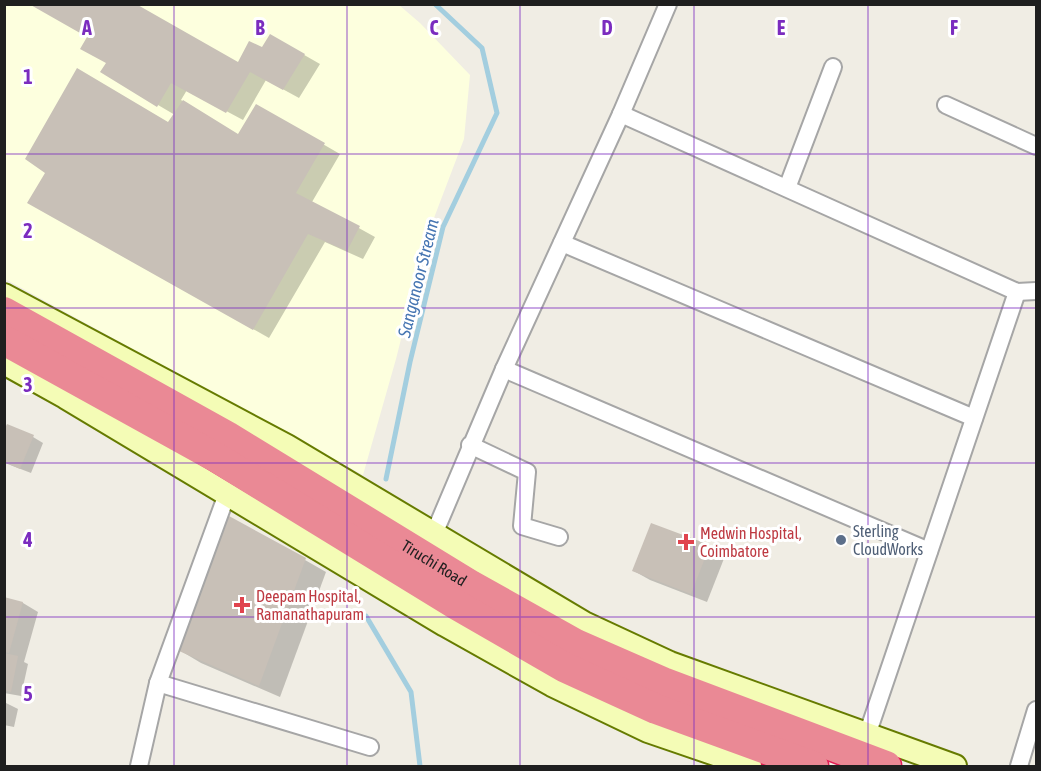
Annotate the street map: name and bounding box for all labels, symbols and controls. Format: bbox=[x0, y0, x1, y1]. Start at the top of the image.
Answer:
text: A bbox=[81, 16, 92, 39]
text: B bbox=[255, 16, 265, 39]
text: C bbox=[430, 16, 439, 39]
text: D bbox=[601, 16, 613, 39]
text: E bbox=[777, 16, 786, 39]
text: F bbox=[950, 16, 958, 39]
text: 1 bbox=[23, 65, 33, 88]
water label: Sanganoor Stream bbox=[393, 217, 443, 340]
text: 2 bbox=[23, 219, 33, 242]
text: 3 bbox=[23, 373, 33, 396]
place label: Sterling CloudWorks bbox=[853, 522, 924, 558]
place label: Medwin Hospital, Coimbatore bbox=[700, 524, 802, 560]
text: 4 bbox=[22, 528, 33, 551]
marker: Medwin Hospital, Coimbatore bbox=[677, 533, 695, 551]
marker: Sterling CloudWorks bbox=[834, 533, 848, 547]
street label: Tiruchi Road bbox=[398, 536, 470, 589]
place label: Deepam Hospital, Ramanathapuram bbox=[256, 587, 364, 624]
marker: Deepam Hospital, Ramanathapuram bbox=[233, 596, 251, 614]
text: 5 bbox=[23, 682, 33, 705]

